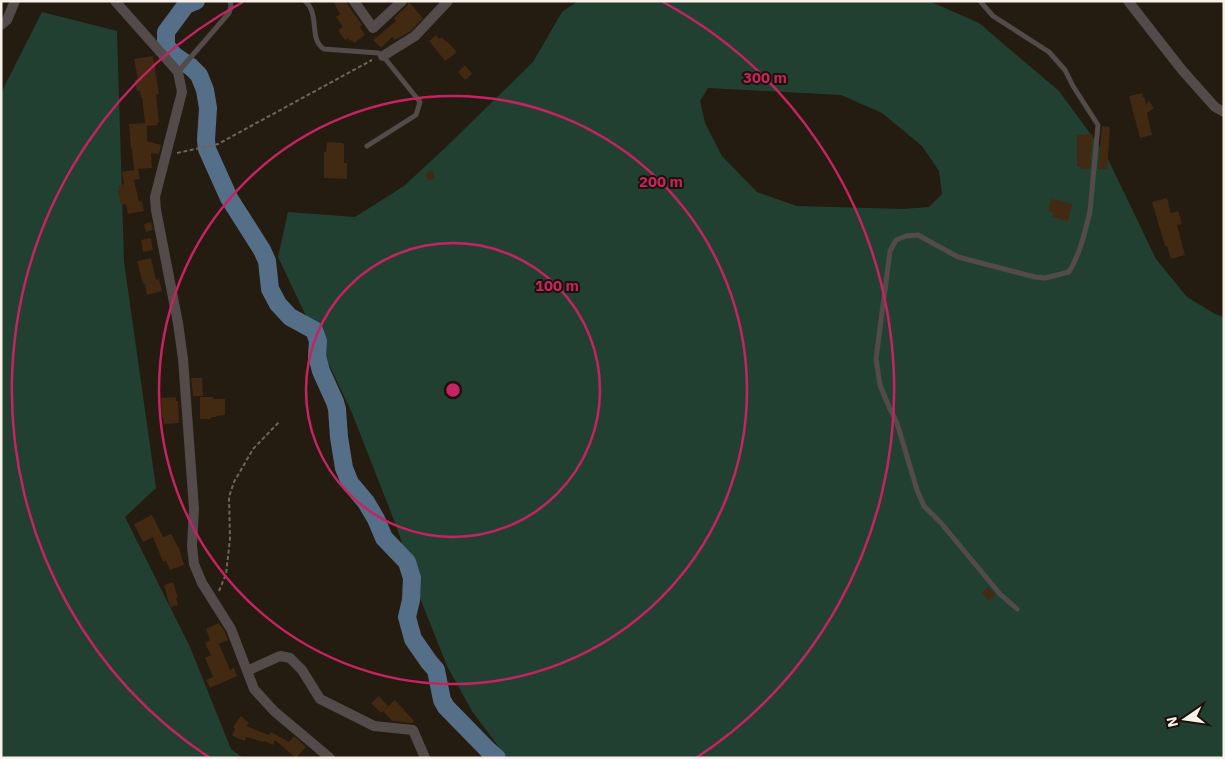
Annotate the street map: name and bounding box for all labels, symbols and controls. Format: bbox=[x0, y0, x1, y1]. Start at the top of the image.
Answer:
text: 300 m bbox=[743, 68, 787, 87]
text: 200 m bbox=[639, 172, 683, 191]
text: 100 m bbox=[535, 276, 579, 295]
centre of rings bbox=[444, 381, 462, 399]
north arrow bbox=[1160, 694, 1210, 744]
text: N bbox=[1162, 715, 1182, 729]

